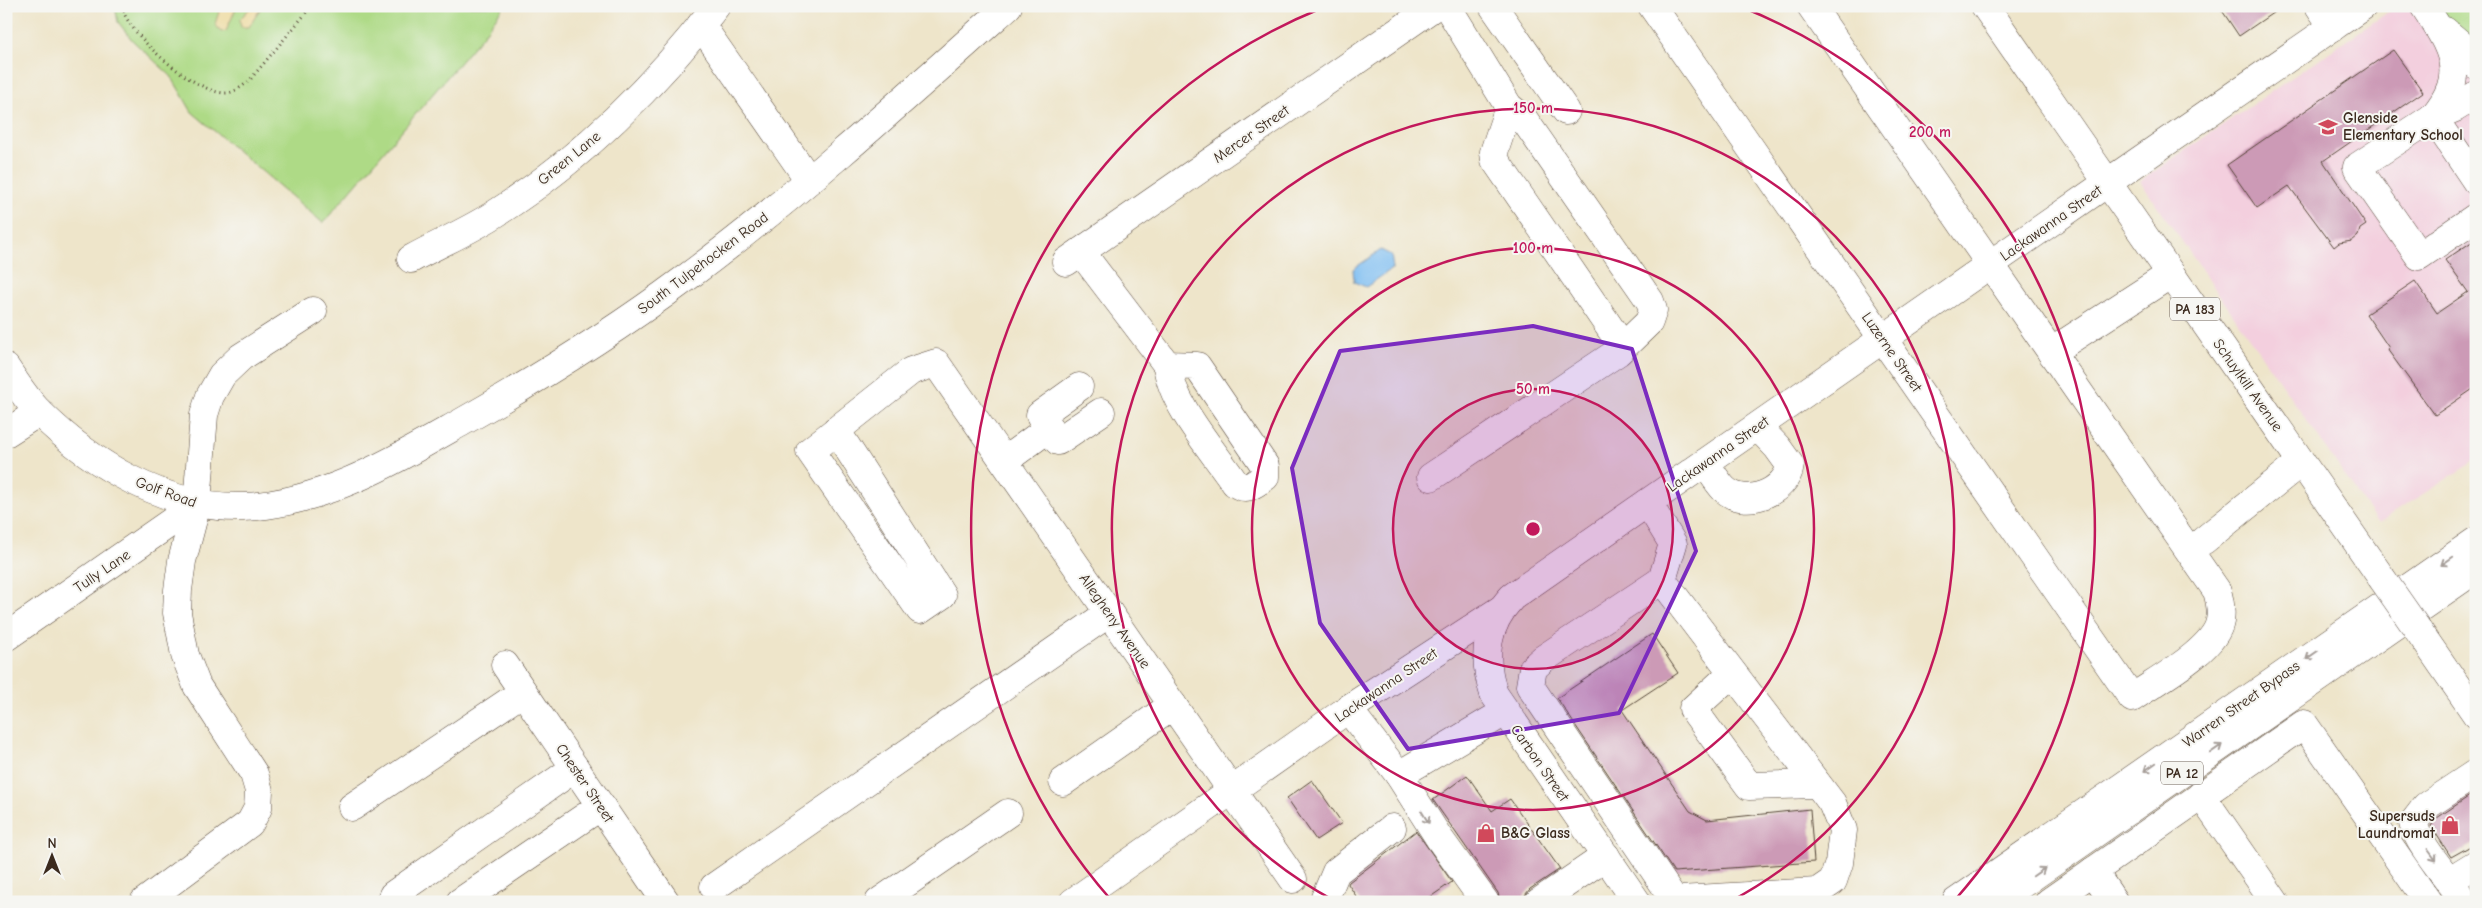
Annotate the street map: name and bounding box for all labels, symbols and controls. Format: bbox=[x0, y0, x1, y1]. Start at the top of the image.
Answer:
text: 150 m bbox=[1513, 99, 1553, 117]
street label: Mercer Street bbox=[1209, 101, 1293, 167]
place label: Glenside Elementary School bbox=[2343, 109, 2463, 144]
school or university icon: Glenside Elementary School bbox=[2317, 116, 2339, 138]
text: 200 m bbox=[1909, 123, 1951, 141]
street label: Green Lane bbox=[534, 127, 604, 189]
street label: Lackawanna Street bbox=[1997, 181, 2106, 265]
street label: South Tulpehocken Road bbox=[634, 208, 772, 318]
text: 100 m bbox=[1513, 239, 1553, 257]
road number: PA 183 bbox=[2170, 298, 2220, 320]
street label: Luzerne Street bbox=[1858, 309, 1926, 396]
street label: Schuylkill Avenue bbox=[2209, 335, 2287, 435]
text: 50 m bbox=[1516, 380, 1550, 398]
street label: Lackawanna Street bbox=[1664, 412, 1773, 496]
street label: Golf Road bbox=[133, 473, 199, 511]
centre of rings bbox=[1524, 520, 1542, 538]
street label: Tully Lane bbox=[70, 545, 134, 597]
one-way arrow bbox=[2441, 556, 2455, 566]
street label: Allegheny Avenue bbox=[1076, 570, 1155, 672]
street label: Lackawanna Street bbox=[1331, 644, 1441, 726]
one-way arrow bbox=[2305, 650, 2319, 660]
street label: Warren Street Bypass bbox=[2179, 657, 2303, 751]
street label: Carbon Street bbox=[1507, 721, 1574, 805]
street label: Chester Street bbox=[552, 740, 618, 826]
one-way arrow bbox=[2209, 744, 2223, 754]
road number: PA 12 bbox=[2161, 761, 2203, 784]
one-way arrow bbox=[2143, 762, 2157, 772]
place label: Supersuds Laundromat bbox=[2358, 807, 2436, 842]
one-way arrow bbox=[1420, 809, 1430, 823]
shop icon: Supersuds Laundromat bbox=[2439, 814, 2461, 836]
shop icon: B&G Glass bbox=[1475, 822, 1497, 844]
place label: B&G Glass bbox=[1501, 824, 1570, 842]
north arrow bbox=[28, 830, 78, 880]
text: N bbox=[47, 835, 57, 852]
one-way arrow bbox=[2426, 848, 2437, 861]
one-way arrow bbox=[2032, 867, 2046, 877]

